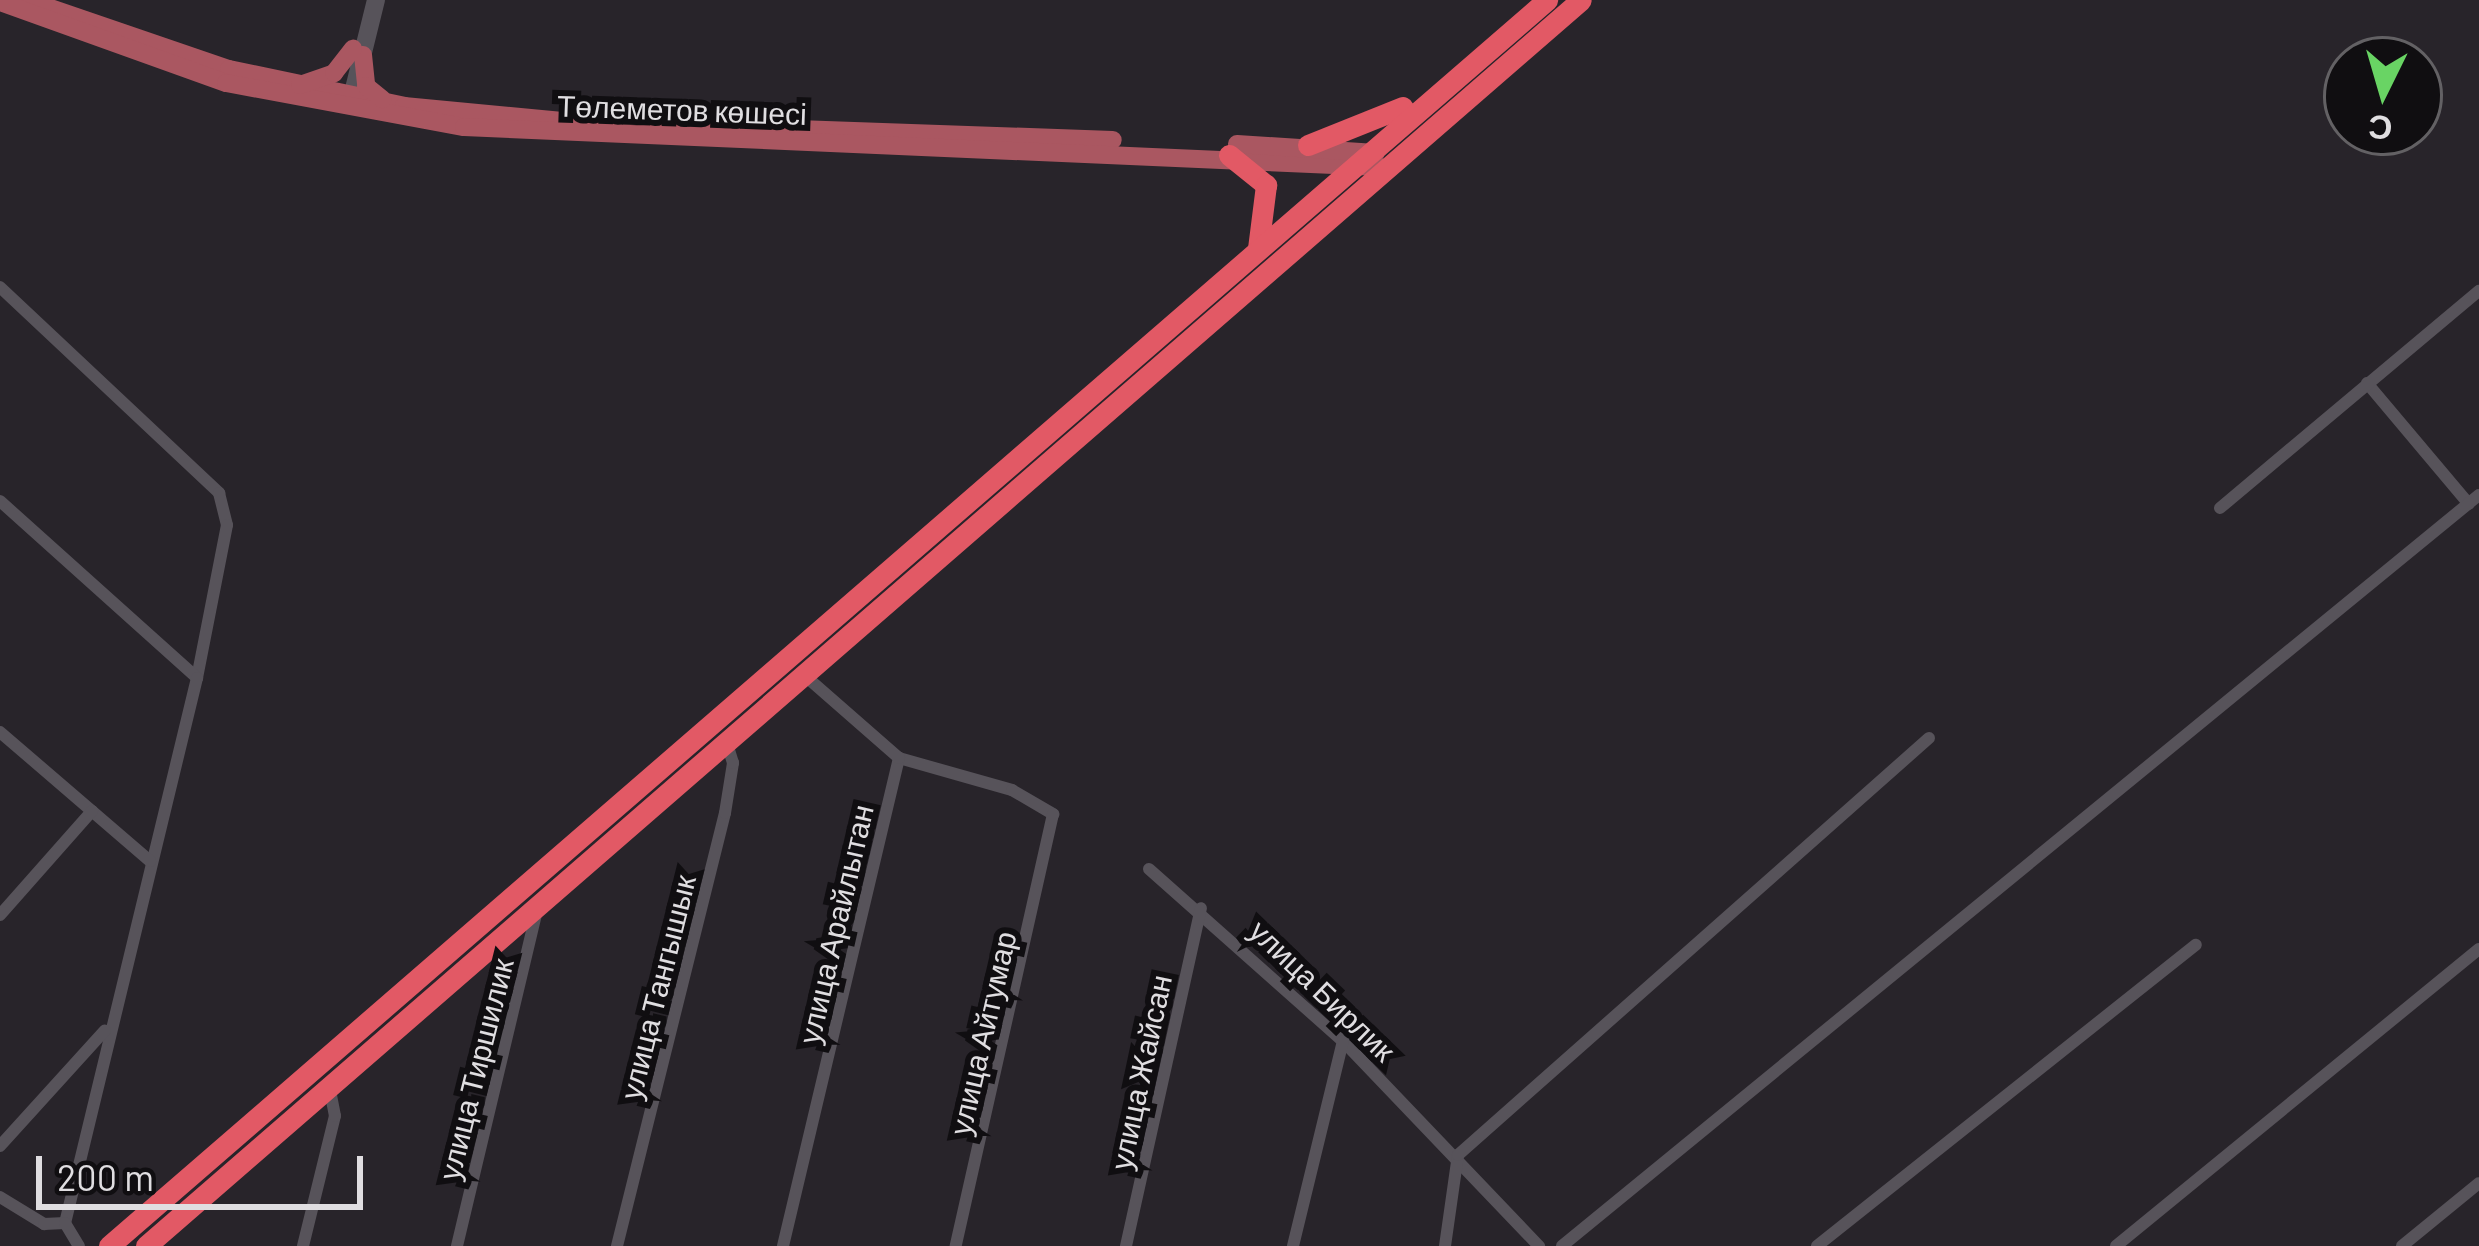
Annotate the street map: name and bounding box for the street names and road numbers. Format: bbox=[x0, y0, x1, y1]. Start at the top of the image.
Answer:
street label: Төлеметов көшесі bbox=[557, 87, 807, 131]
street label: улица Арайлытан bbox=[790, 801, 880, 1047]
street label: улица Тангышык bbox=[612, 871, 702, 1103]
street label: улица Бирлик bbox=[1243, 912, 1403, 1068]
street label: улица Айтумар bbox=[941, 928, 1023, 1138]
street label: улица Тиршилик bbox=[430, 954, 520, 1184]
street label: улица Жайсан bbox=[1102, 971, 1178, 1173]

